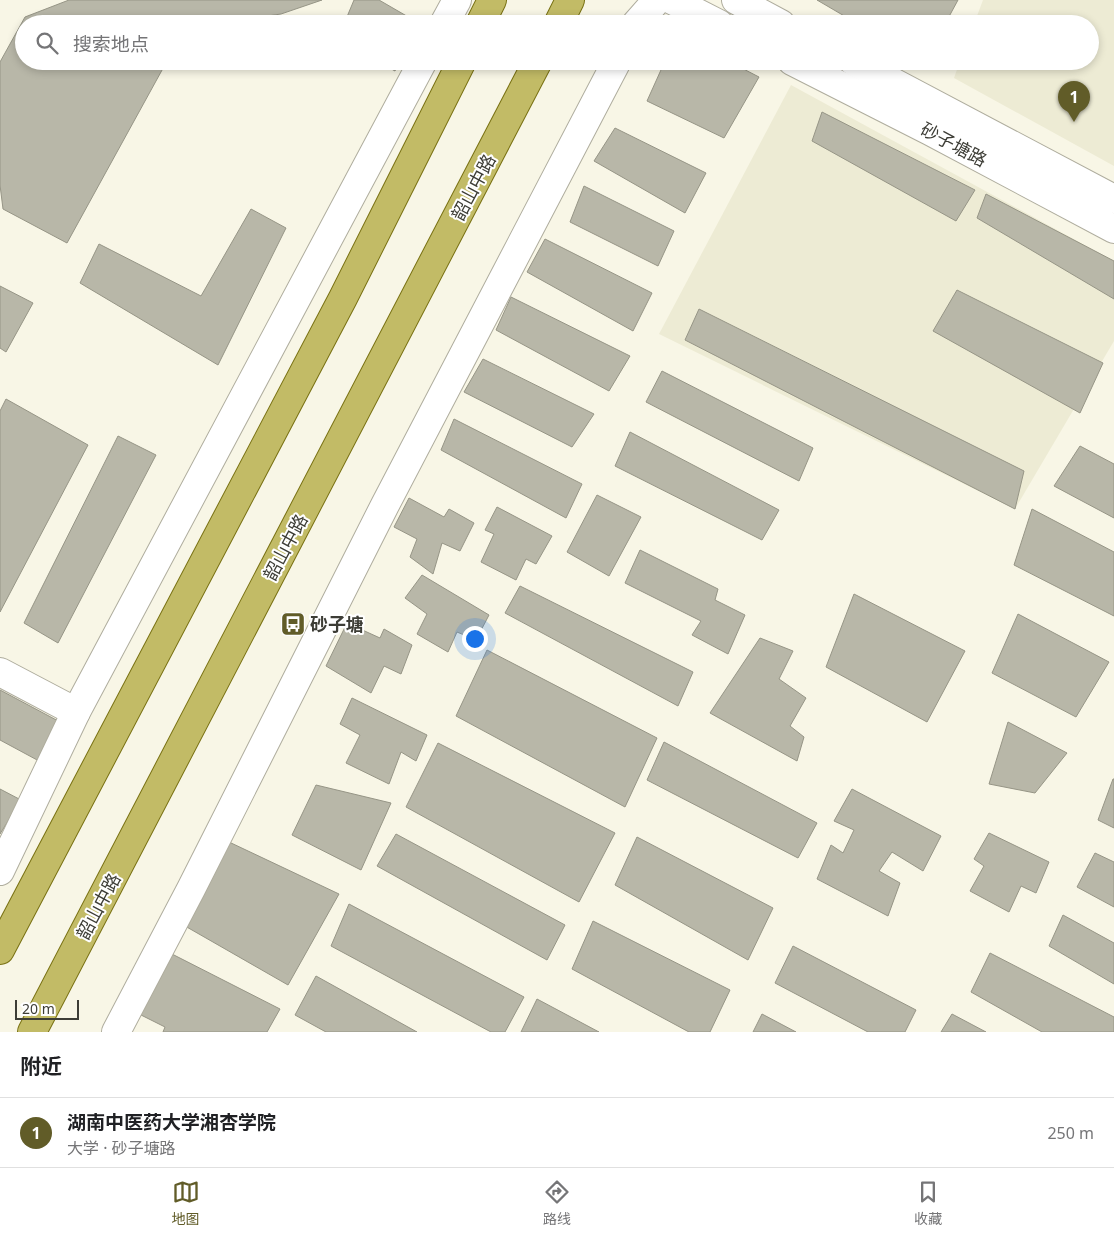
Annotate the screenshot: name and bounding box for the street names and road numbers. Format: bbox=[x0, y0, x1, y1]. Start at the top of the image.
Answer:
street label: 砂子塘路 bbox=[917, 117, 991, 171]
street label: 韶山中路 bbox=[446, 150, 500, 224]
street label: 韶山中路 bbox=[258, 510, 312, 584]
street label: 韶山中路 bbox=[71, 869, 125, 943]

